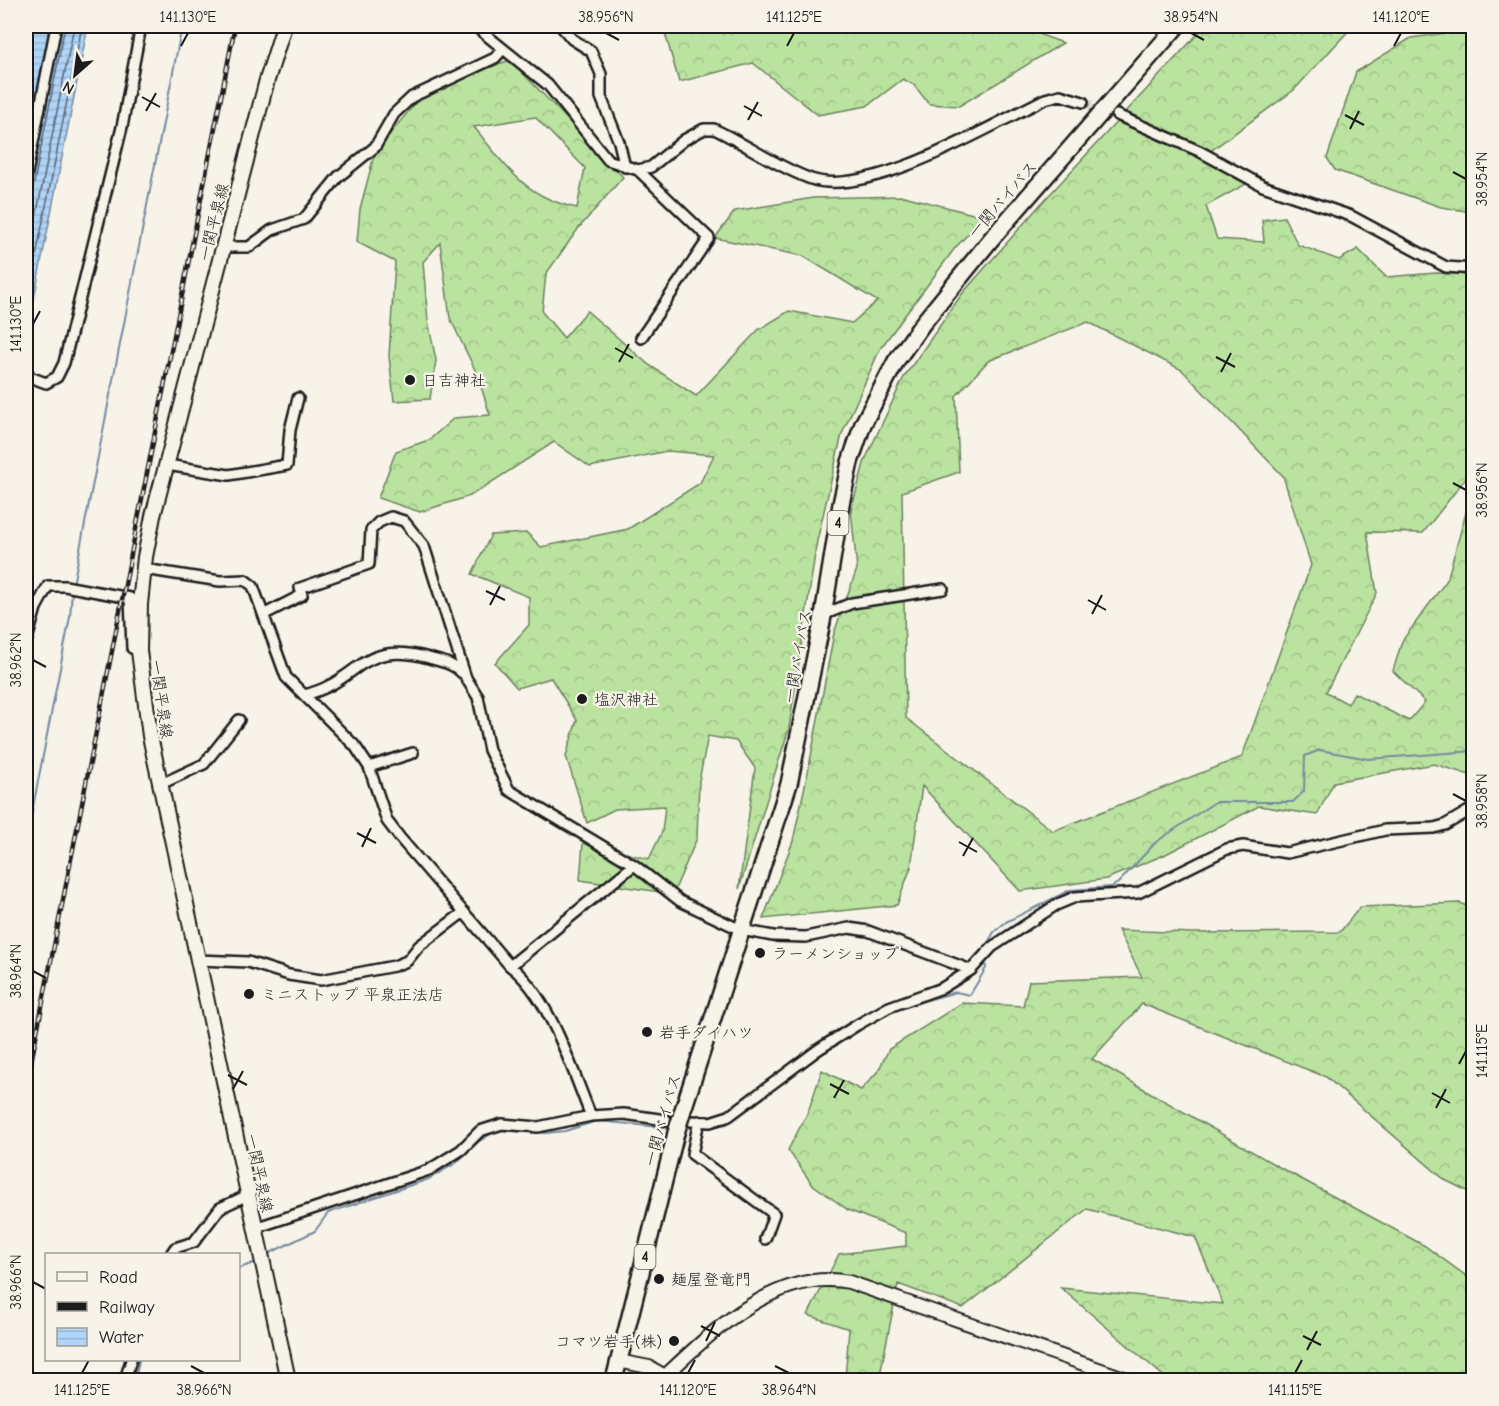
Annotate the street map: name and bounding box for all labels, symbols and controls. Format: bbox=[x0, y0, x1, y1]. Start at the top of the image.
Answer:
text: 141.130°E bbox=[160, 8, 216, 26]
text: 38.956°N bbox=[578, 8, 634, 26]
text: 141.125°E bbox=[766, 8, 822, 26]
text: 38.954°N bbox=[1164, 8, 1218, 26]
text: 141.120°E bbox=[1372, 8, 1430, 26]
north arrow bbox=[45, 45, 105, 105]
text: N bbox=[60, 77, 77, 98]
text: 38.954°N bbox=[1473, 152, 1491, 206]
street label: 一関バイパス bbox=[965, 158, 1041, 242]
street label: 一関平泉線 bbox=[196, 181, 232, 263]
text: 141.130°E bbox=[7, 296, 25, 352]
place label: 日吉神社 bbox=[422, 372, 486, 390]
marker: 日吉神社 bbox=[403, 373, 417, 387]
text: 38.956°N bbox=[1473, 462, 1491, 518]
road number: 4 bbox=[828, 511, 848, 535]
street label: 一関バイパス bbox=[781, 607, 815, 705]
text: 38.962°N bbox=[7, 632, 25, 688]
street label: 一関平泉線 bbox=[147, 658, 175, 740]
place label: 塩沢神社 bbox=[594, 691, 658, 709]
marker: 塩沢神社 bbox=[575, 692, 589, 706]
text: 38.958°N bbox=[1473, 773, 1491, 829]
text: 38.964°N bbox=[7, 944, 25, 998]
place label: ラーメンショップ bbox=[772, 945, 899, 963]
marker: ラーメンショップ bbox=[753, 946, 767, 960]
place label: ミニストップ 平泉正法店 bbox=[261, 986, 444, 1004]
marker: ミニストップ 平泉正法店 bbox=[242, 987, 256, 1001]
place label: 岩手ダイハツ bbox=[659, 1024, 753, 1042]
text: 141.115°E bbox=[1473, 1024, 1491, 1078]
marker: 岩手ダイハツ bbox=[640, 1025, 654, 1039]
street label: 一関バイパス bbox=[641, 1072, 685, 1169]
street label: 一関平泉線 bbox=[242, 1132, 276, 1214]
road number: 4 bbox=[634, 1245, 656, 1269]
legend bbox=[45, 1253, 240, 1361]
text: 38.966°N bbox=[7, 1254, 25, 1310]
text: Road bbox=[99, 1267, 138, 1288]
place label: 麺屋登竜門 bbox=[671, 1271, 751, 1289]
marker: 麺屋登竜門 bbox=[652, 1272, 666, 1286]
text: Railway bbox=[99, 1297, 156, 1318]
text: Water bbox=[99, 1327, 144, 1348]
place label: コマツ岩手(株) bbox=[555, 1333, 662, 1351]
marker: コマツ岩手(株) bbox=[667, 1334, 681, 1348]
text: 141.125°E bbox=[54, 1381, 110, 1399]
text: 38.966°N bbox=[176, 1381, 232, 1399]
text: 141.120°E bbox=[659, 1381, 717, 1399]
text: 38.964°N bbox=[762, 1381, 816, 1399]
text: 141.115°E bbox=[1268, 1381, 1322, 1399]

